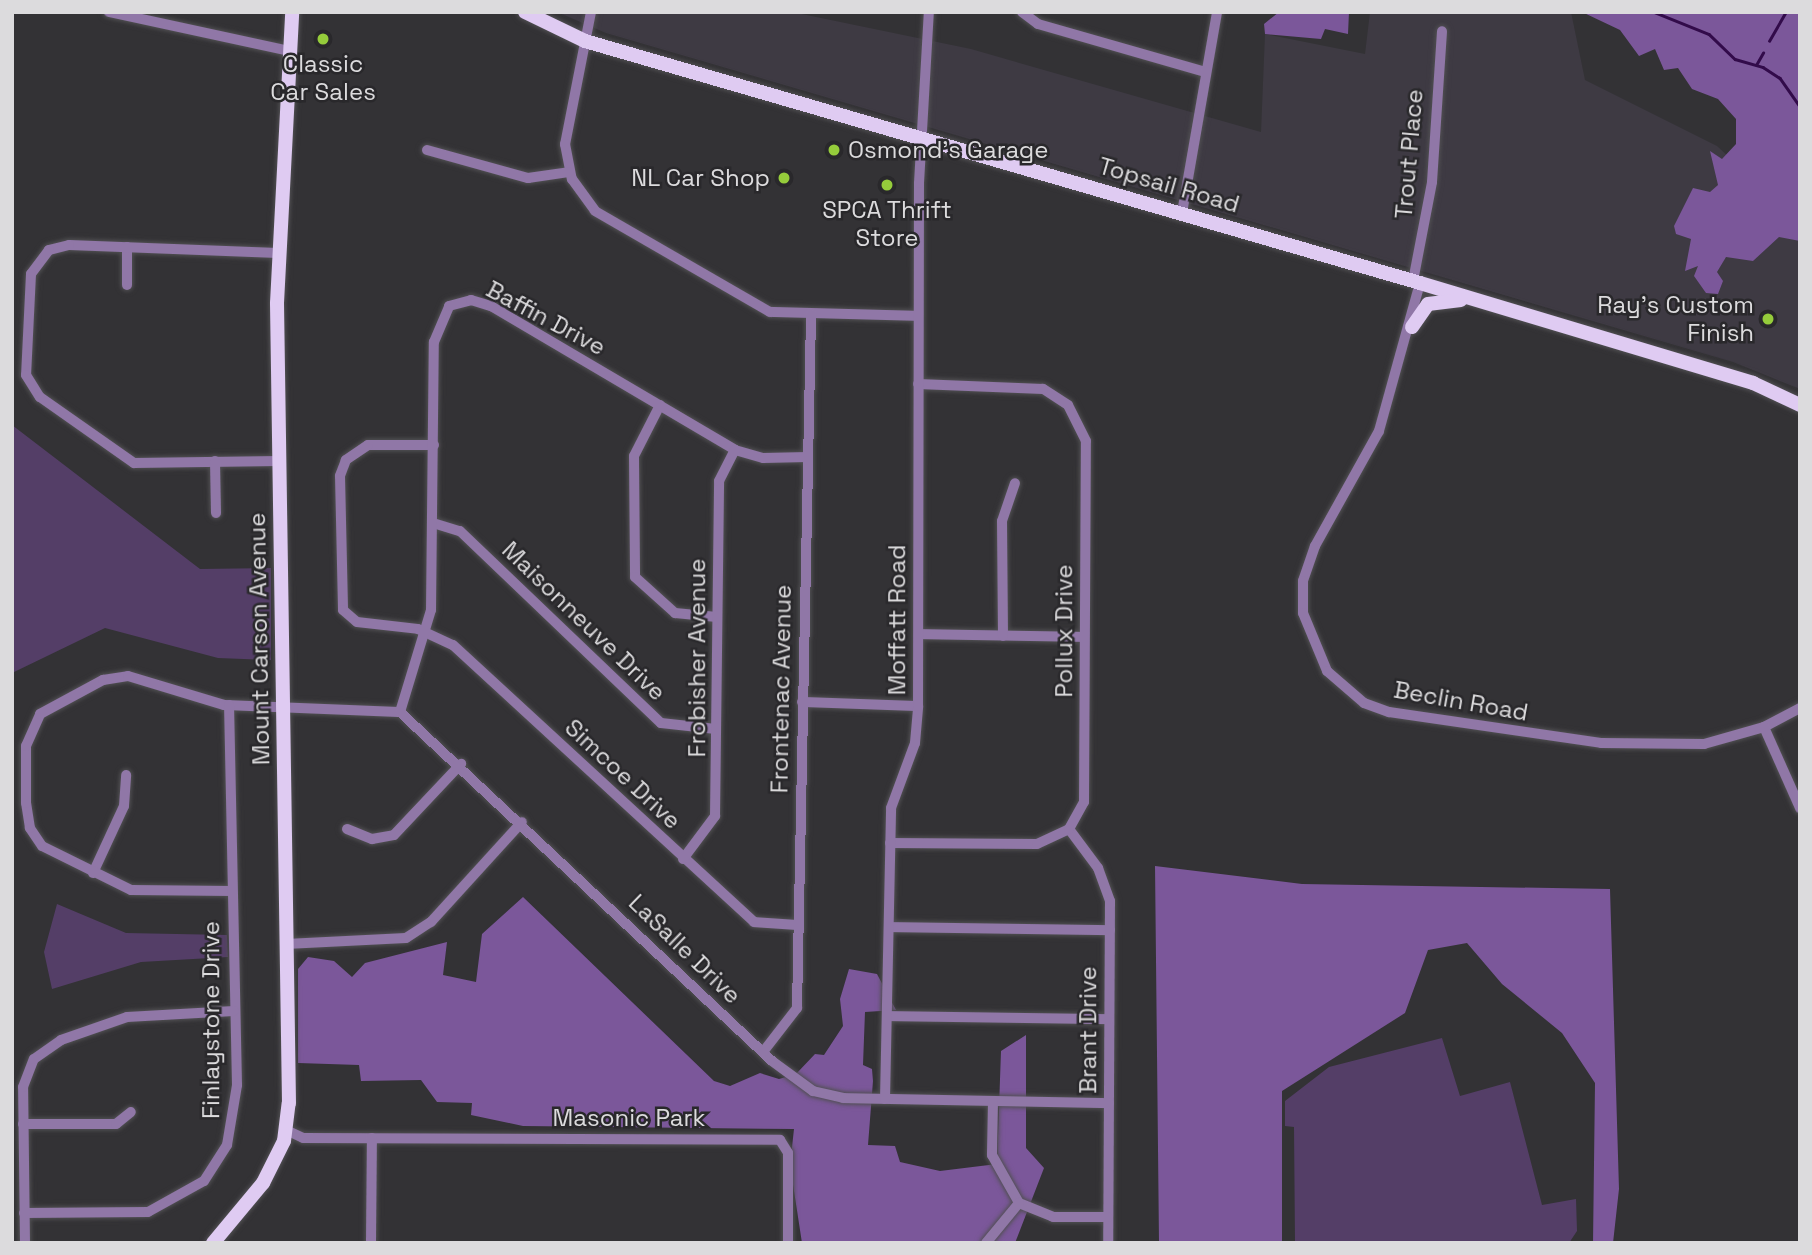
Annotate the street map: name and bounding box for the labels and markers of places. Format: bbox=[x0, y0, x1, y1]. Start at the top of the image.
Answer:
marker: Classic Car Sales bbox=[315, 31, 331, 47]
place label: Classic Car Sales bbox=[270, 50, 376, 106]
place label: Osmond's Garage bbox=[848, 136, 1048, 164]
marker: Osmond's Garage bbox=[826, 142, 842, 158]
place label: NL Car Shop bbox=[631, 164, 770, 192]
marker: NL Car Shop bbox=[776, 170, 792, 186]
marker: SPCA Thrift Store bbox=[879, 177, 895, 193]
place label: SPCA Thrift Store bbox=[822, 196, 952, 252]
place label: Ray's Custom Finish bbox=[1597, 291, 1754, 347]
marker: Ray's Custom Finish bbox=[1760, 311, 1776, 327]

